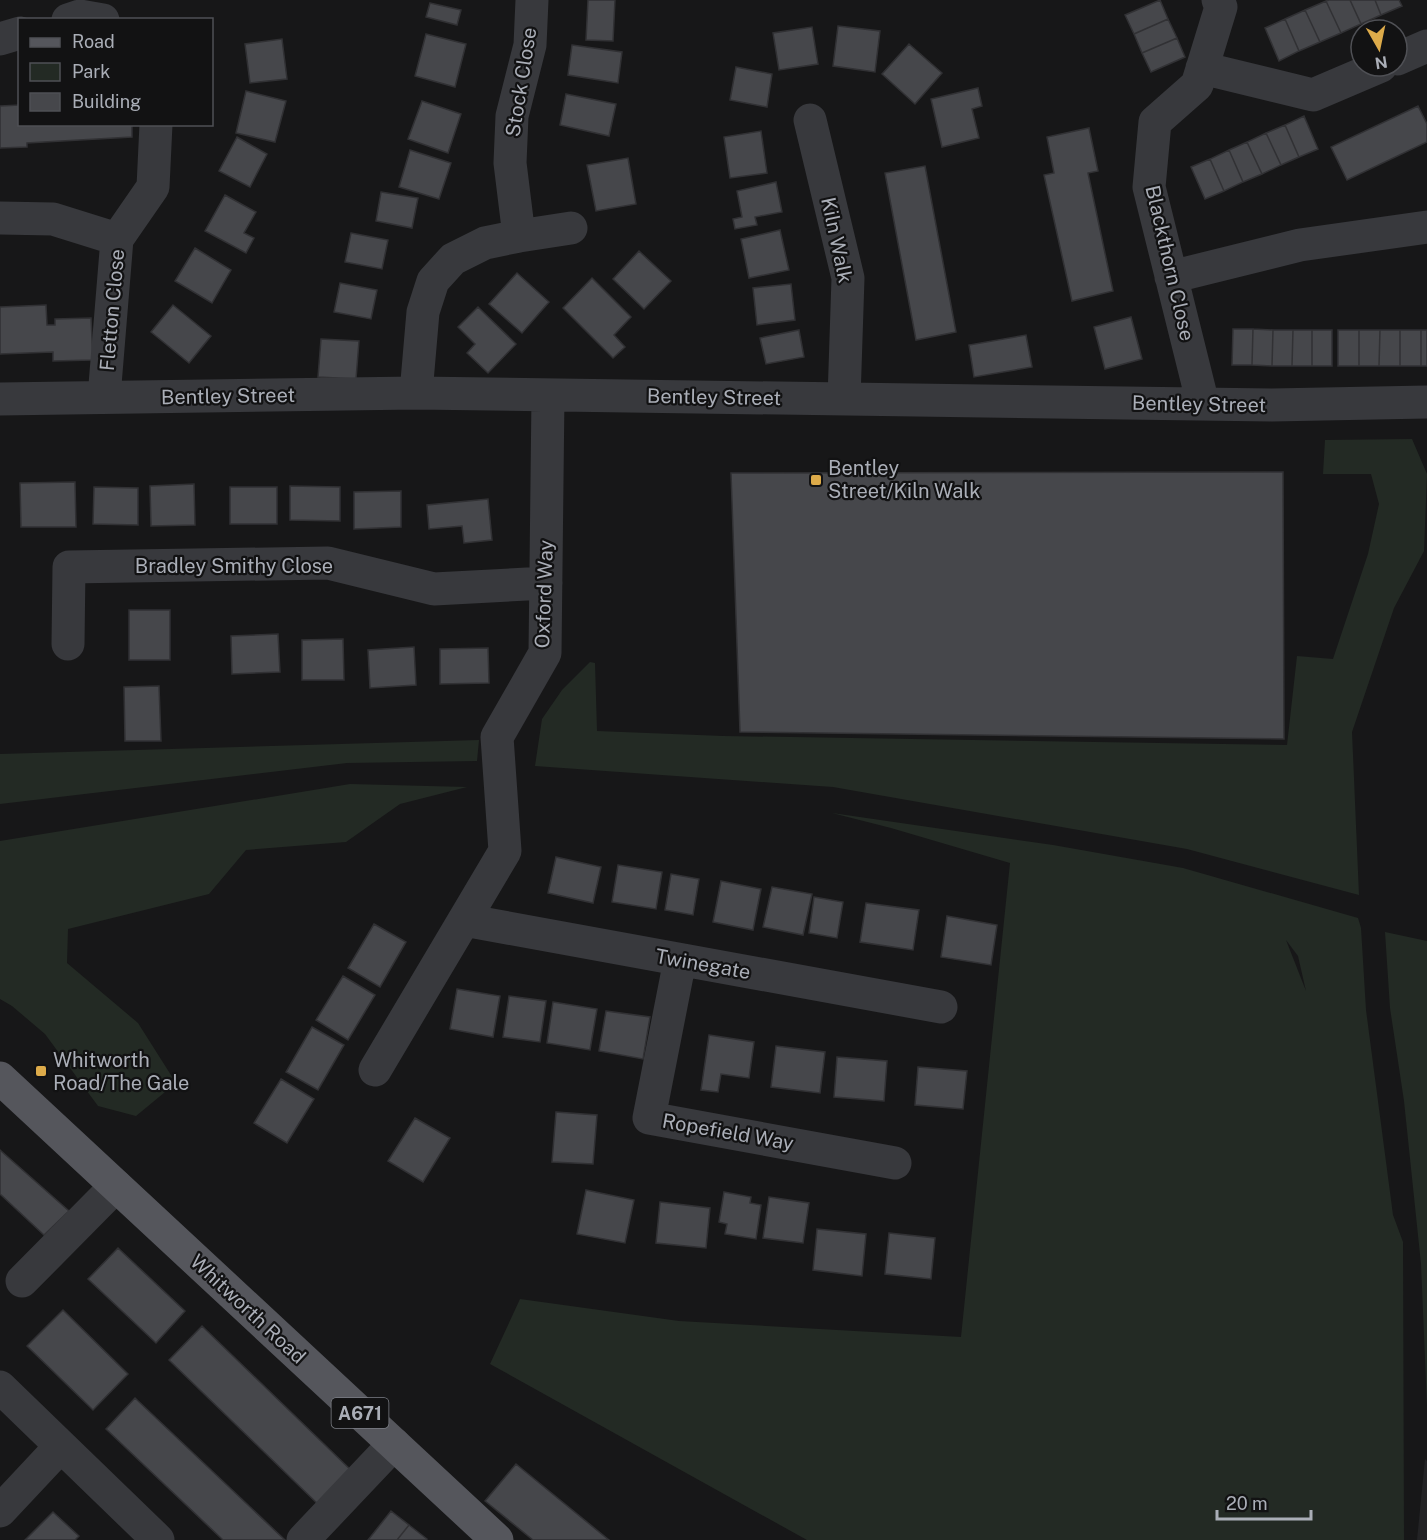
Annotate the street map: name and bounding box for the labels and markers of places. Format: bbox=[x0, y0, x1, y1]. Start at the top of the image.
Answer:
place label: Bentley Street/Kiln Walk bbox=[828, 456, 981, 503]
marker: Bentley Street/Kiln Walk bbox=[809, 473, 823, 487]
place label: Whitworth Road/The Gale bbox=[53, 1048, 189, 1095]
marker: Whitworth Road/The Gale bbox=[34, 1064, 48, 1078]

